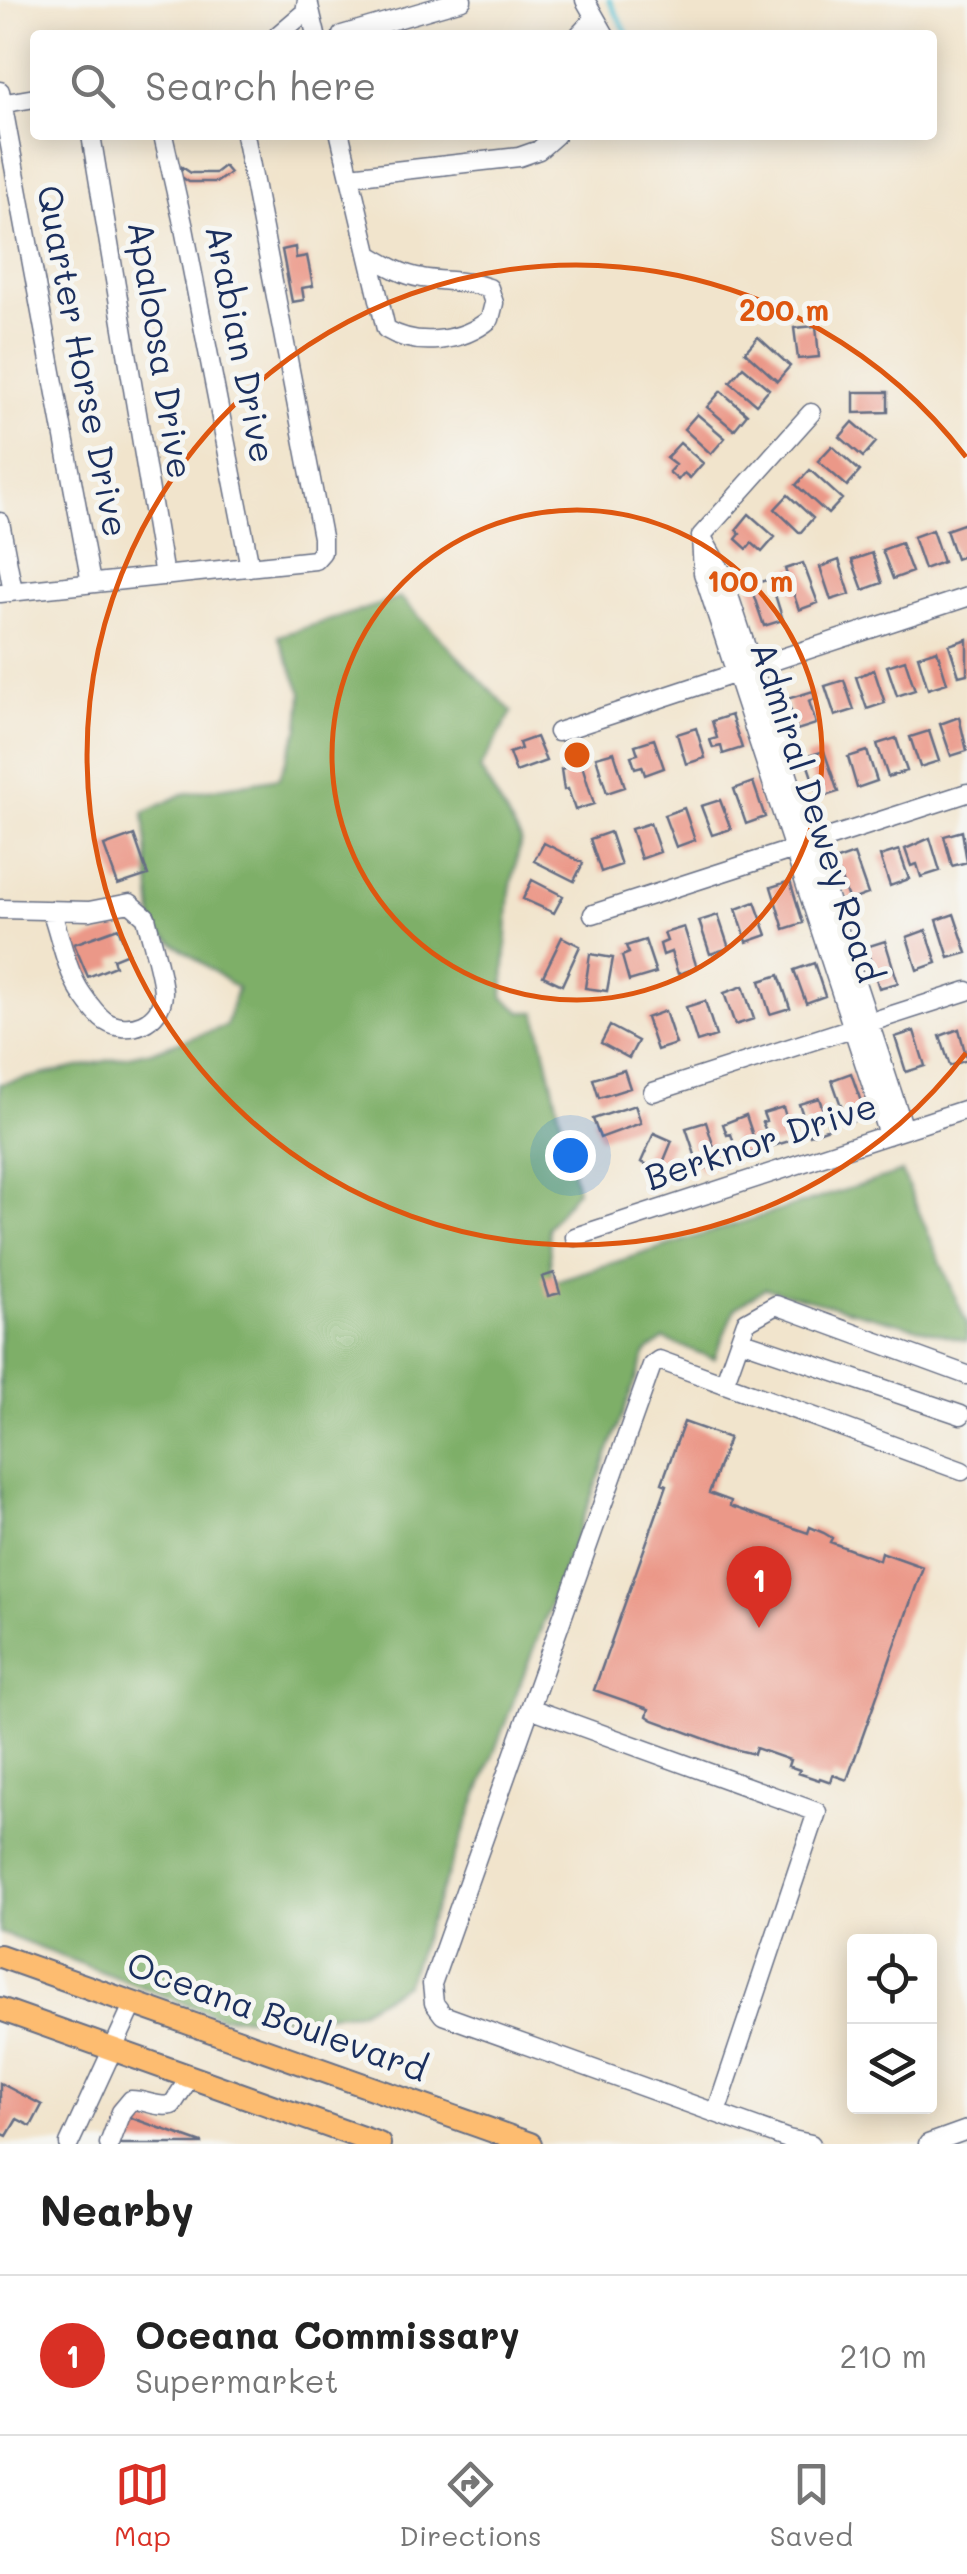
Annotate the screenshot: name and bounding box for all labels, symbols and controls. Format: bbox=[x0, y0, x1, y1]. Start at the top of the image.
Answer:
search box bbox=[30, 30, 937, 140]
icon: search bbox=[65, 58, 120, 113]
text: Search here bbox=[145, 60, 376, 110]
street label: Quarter Horse Drive bbox=[27, 181, 141, 540]
street label: Apaloosa Drive bbox=[119, 217, 205, 482]
street label: Arabian Drive bbox=[196, 221, 288, 467]
text: 200 m bbox=[739, 289, 829, 329]
text: 100 m bbox=[707, 560, 793, 600]
street label: Admiral Dewey Road bbox=[741, 635, 895, 988]
centre of rings bbox=[559, 737, 595, 773]
street label: Berknor Drive bbox=[639, 1081, 882, 1199]
your location bbox=[545, 1130, 596, 1181]
pin: 1 bbox=[726, 1546, 792, 1628]
map controls bbox=[847, 1934, 937, 2114]
button: locate bbox=[847, 1934, 937, 2024]
street label: Oceana Boulevard bbox=[121, 1939, 434, 2091]
button: layers bbox=[847, 2024, 937, 2114]
text: Nearby bbox=[40, 2182, 194, 2237]
text: Oceana Commissary bbox=[135, 2309, 520, 2359]
text: 1 bbox=[65, 2334, 80, 2376]
text: 210 m bbox=[839, 2334, 927, 2376]
text: Supermarket bbox=[135, 2359, 339, 2401]
tab: Map bbox=[114, 2457, 171, 2553]
tab: Directions bbox=[399, 2457, 542, 2553]
tab: Saved bbox=[770, 2457, 853, 2553]

